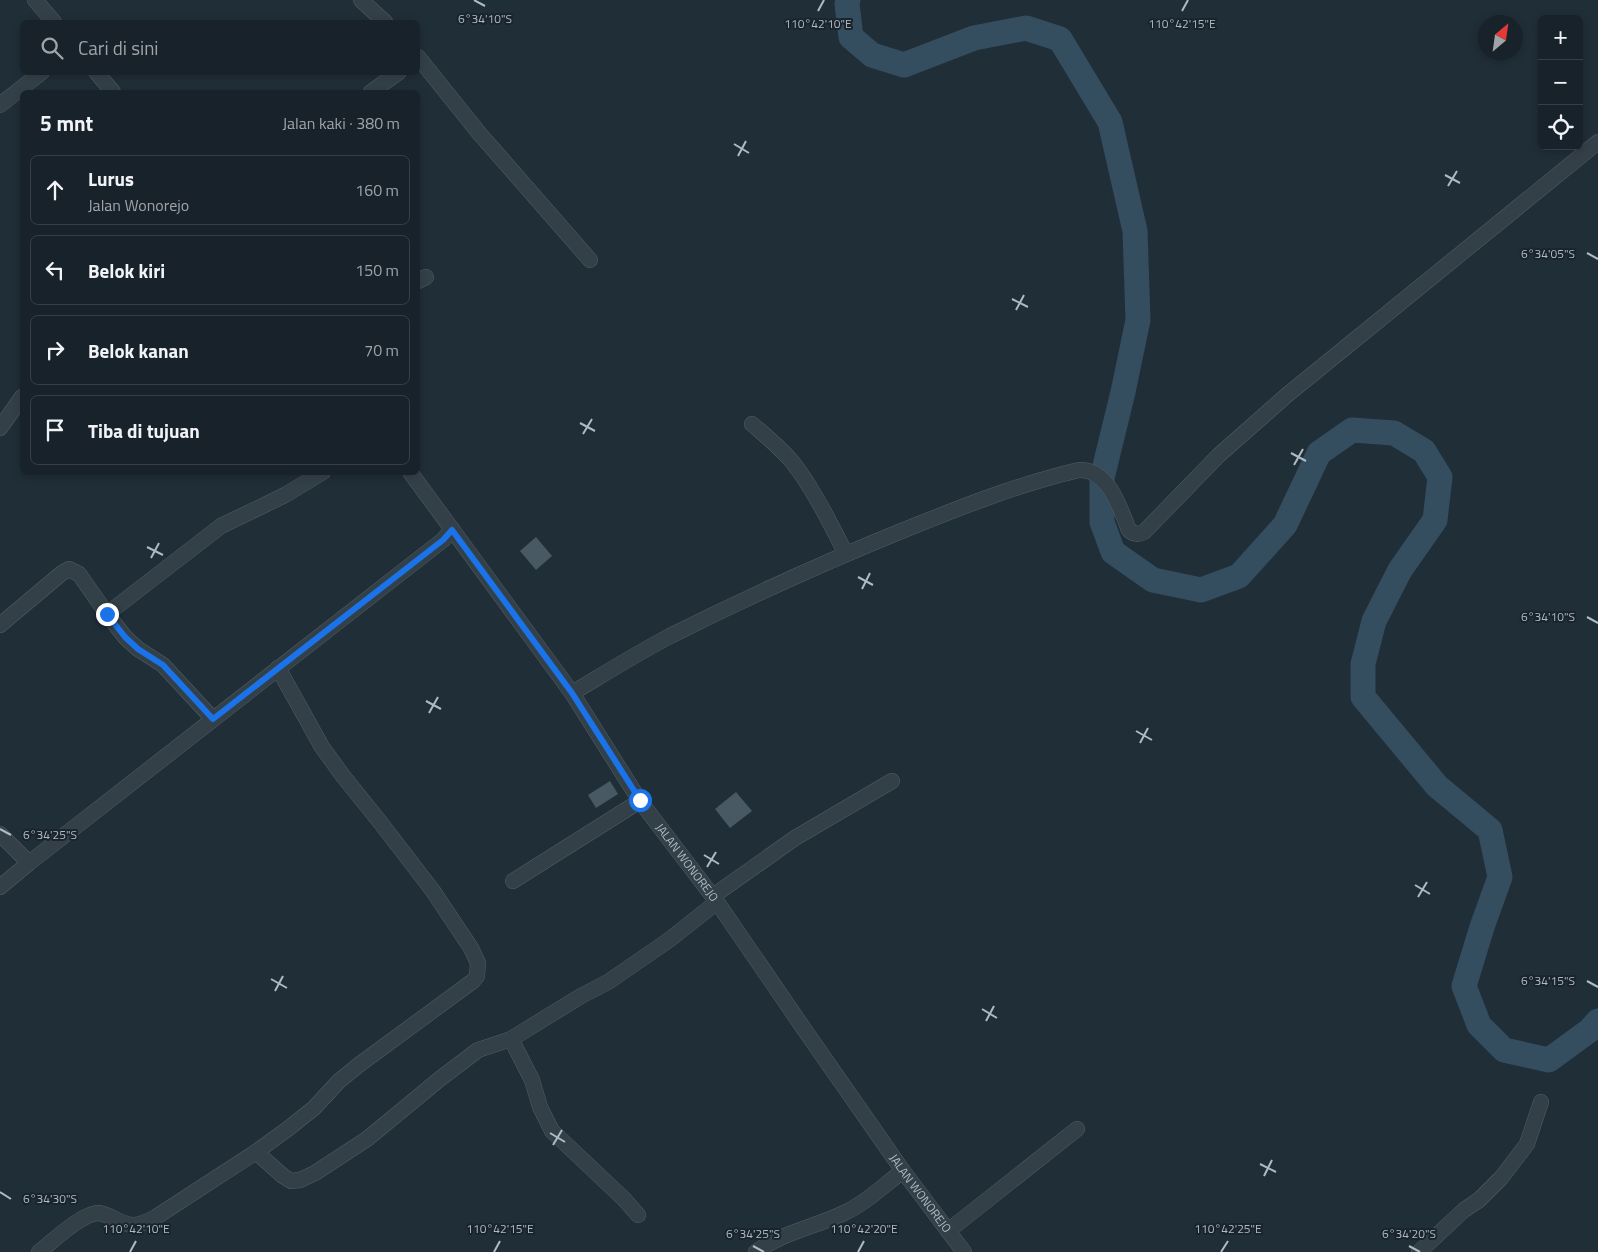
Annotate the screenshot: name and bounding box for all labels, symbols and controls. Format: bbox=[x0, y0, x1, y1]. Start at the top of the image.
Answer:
text: 6°34'10"S bbox=[458, 9, 512, 28]
text: 110°42'10"E bbox=[784, 14, 852, 33]
text: 110°42'15"E bbox=[1148, 14, 1216, 33]
north arrow bbox=[1478, 15, 1523, 60]
map controls bbox=[1538, 15, 1583, 150]
button: + bbox=[1538, 15, 1583, 60]
search box bbox=[20, 20, 420, 75]
text: Cari di sini bbox=[78, 33, 159, 62]
icon: search bbox=[38, 34, 66, 62]
button: − bbox=[1538, 60, 1583, 105]
button: locate bbox=[1538, 105, 1583, 150]
text: 5 mnt bbox=[40, 107, 93, 139]
text: Jalan kaki · 380 m bbox=[282, 111, 400, 135]
text: Lurus bbox=[88, 164, 134, 193]
icon: ahead bbox=[41, 176, 69, 204]
text: 160 m bbox=[355, 178, 399, 202]
text: Jalan Wonorejo bbox=[88, 193, 189, 217]
text: 6°34'05"S bbox=[1521, 244, 1575, 263]
icon: left bbox=[41, 256, 69, 284]
text: Belok kiri bbox=[88, 256, 165, 285]
text: 150 m bbox=[355, 258, 399, 282]
icon: right bbox=[41, 336, 69, 364]
text: Belok kanan bbox=[88, 336, 189, 365]
text: 70 m bbox=[364, 338, 399, 362]
icon: arrive bbox=[41, 416, 69, 444]
text: Tiba di tujuan bbox=[88, 416, 200, 445]
route end bbox=[96, 603, 119, 626]
text: 6°34'10"S bbox=[1521, 607, 1575, 626]
route start bbox=[629, 789, 652, 812]
street label: JALAN WONOREJO bbox=[651, 819, 724, 906]
text: 6°34'25"S bbox=[23, 825, 77, 844]
text: 6°34'15"S bbox=[1521, 971, 1575, 990]
street label: JALAN WONOREJO bbox=[885, 1150, 956, 1237]
text: 6°34'30"S bbox=[23, 1189, 77, 1208]
text: 110°42'10"E bbox=[102, 1219, 170, 1238]
text: 110°42'15"E bbox=[466, 1219, 534, 1238]
text: 110°42'20"E bbox=[830, 1219, 898, 1238]
text: 110°42'25"E bbox=[1194, 1219, 1262, 1238]
text: 6°34'25"S bbox=[726, 1224, 780, 1243]
text: 6°34'20"S bbox=[1382, 1224, 1436, 1243]

